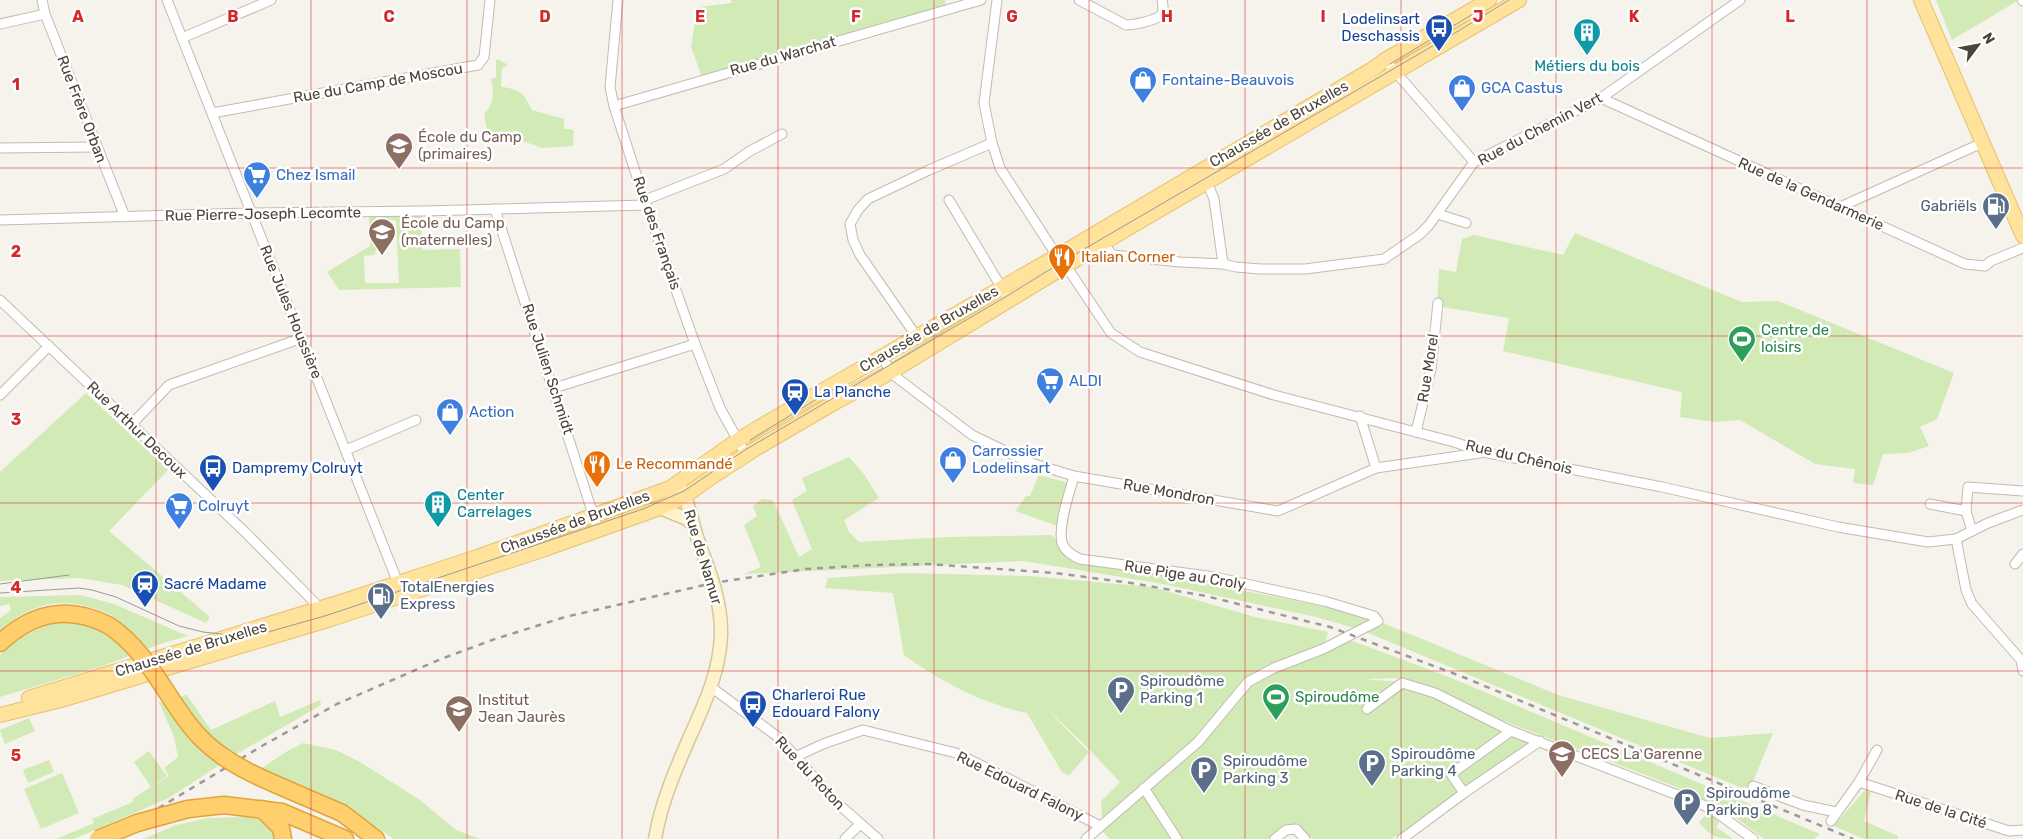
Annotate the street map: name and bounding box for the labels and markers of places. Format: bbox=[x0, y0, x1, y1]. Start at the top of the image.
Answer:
place label: Lodelinsart Deschassis bbox=[1341, 10, 1420, 45]
bus stop icon: Lodelinsart Deschassis bbox=[1424, 13, 1454, 52]
building icon: Métiers du bois bbox=[1572, 17, 1602, 56]
place label: Métiers du bois bbox=[1534, 57, 1640, 75]
shop icon: Fontaine-Beauvois bbox=[1128, 65, 1158, 104]
place label: Fontaine-Beauvois bbox=[1162, 71, 1295, 89]
shop icon: GCA Castus bbox=[1447, 73, 1477, 112]
place label: GCA Castus bbox=[1481, 79, 1563, 97]
place label: École du Camp (primaires) bbox=[418, 128, 522, 163]
school or university icon: École du Camp (primaires) bbox=[384, 131, 414, 170]
supermarket icon: Chez Ismail bbox=[242, 160, 272, 199]
place label: Chez Ismail bbox=[276, 166, 355, 184]
fuel station icon: Gabriëls bbox=[1981, 191, 2011, 230]
place label: Gabriëls bbox=[1921, 197, 1977, 215]
place label: École du Camp (maternelles) bbox=[401, 214, 505, 249]
school or university icon: École du Camp (maternelles) bbox=[367, 217, 397, 256]
restaurant icon: Italian Corner bbox=[1047, 242, 1077, 281]
place label: Italian Corner bbox=[1081, 248, 1175, 266]
place label: Centre de loisirs bbox=[1761, 321, 1829, 356]
sports icon: Centre de loisirs bbox=[1727, 324, 1757, 363]
supermarket icon: ALDI bbox=[1035, 366, 1065, 405]
place label: ALDI bbox=[1069, 372, 1102, 390]
station icon: La Planche bbox=[780, 377, 810, 416]
place label: La Planche bbox=[814, 383, 891, 401]
shop icon: Action bbox=[435, 397, 465, 436]
place label: Action bbox=[469, 403, 514, 421]
place label: Carrossier Lodelinsart bbox=[972, 442, 1050, 477]
shop icon: Carrossier Lodelinsart bbox=[938, 445, 968, 484]
restaurant icon: Le Recommandé bbox=[582, 449, 612, 488]
bus stop icon: Dampremy Colruyt bbox=[198, 453, 228, 492]
place label: Le Recommandé bbox=[616, 455, 733, 473]
place label: Dampremy Colruyt bbox=[232, 459, 363, 477]
place label: Center Carrelages bbox=[457, 486, 532, 521]
building icon: Center Carrelages bbox=[423, 489, 453, 528]
supermarket icon: Colruyt bbox=[164, 491, 194, 530]
place label: Colruyt bbox=[198, 497, 249, 515]
station icon: Sacré Madame bbox=[130, 569, 160, 608]
place label: Sacré Madame bbox=[164, 575, 267, 593]
place label: TotalEnergies Express bbox=[400, 578, 495, 613]
fuel station icon: TotalEnergies Express bbox=[366, 581, 396, 620]
place label: Spiroudôme Parking 1 bbox=[1140, 672, 1224, 707]
parking icon: Spiroudôme Parking 1 bbox=[1106, 675, 1136, 714]
sports icon: Spiroudôme bbox=[1261, 682, 1291, 721]
place label: Charleroi Rue Edouard Falony bbox=[772, 686, 880, 721]
place label: Spiroudôme bbox=[1295, 688, 1379, 706]
bus stop icon: Charleroi Rue Edouard Falony bbox=[738, 689, 768, 728]
place label: Institut Jean Jaurès bbox=[478, 691, 566, 726]
school or university icon: Institut Jean Jaurès bbox=[444, 694, 474, 733]
school or university icon: CECS La Garenne bbox=[1547, 739, 1577, 778]
place label: Spiroudôme Parking 4 bbox=[1391, 745, 1475, 780]
place label: CECS La Garenne bbox=[1581, 745, 1702, 763]
parking icon: Spiroudôme Parking 4 bbox=[1357, 748, 1387, 787]
place label: Spiroudôme Parking 3 bbox=[1223, 752, 1307, 787]
parking icon: Spiroudôme Parking 3 bbox=[1189, 755, 1219, 794]
place label: Spiroudôme Parking 8 bbox=[1706, 784, 1790, 819]
parking icon: Spiroudôme Parking 8 bbox=[1672, 787, 1702, 826]

